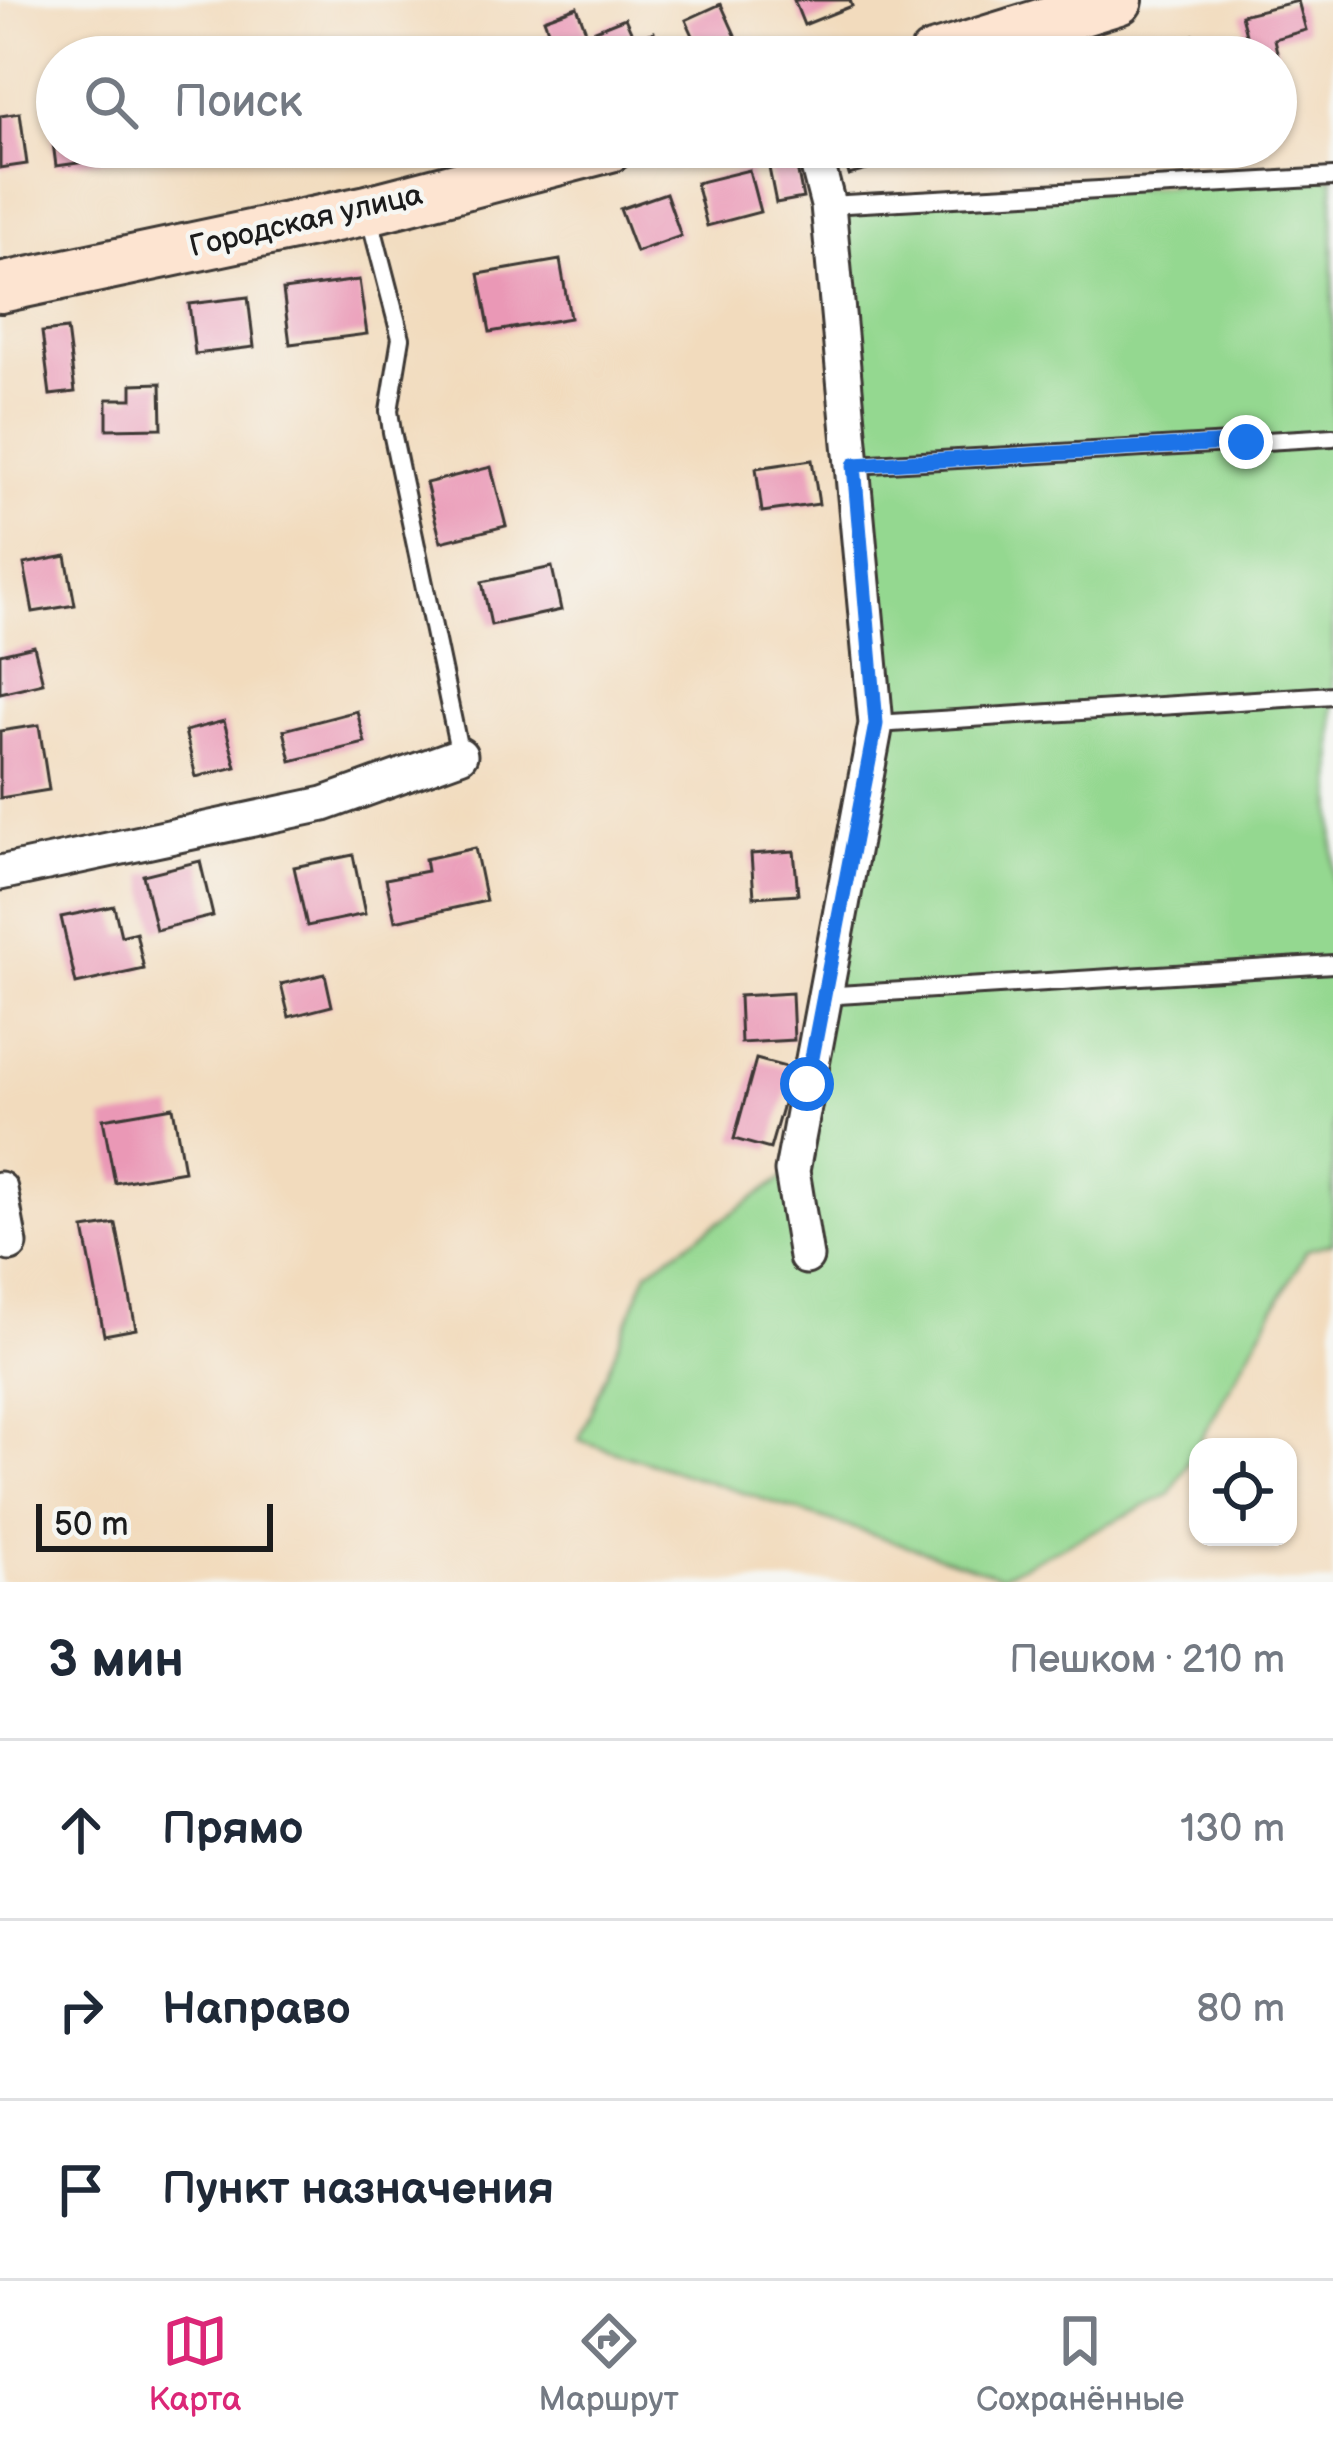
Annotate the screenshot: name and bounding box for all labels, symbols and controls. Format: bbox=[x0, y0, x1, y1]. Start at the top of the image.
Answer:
search box bbox=[36, 36, 1297, 168]
icon: search bbox=[78, 69, 144, 135]
text: Поиск bbox=[174, 75, 302, 130]
street label: Городская улица bbox=[186, 177, 426, 265]
route end bbox=[1219, 415, 1273, 469]
route start bbox=[780, 1057, 834, 1111]
map controls bbox=[1189, 1438, 1297, 1546]
button: locate bbox=[1189, 1438, 1297, 1546]
scale bar bbox=[36, 1498, 273, 1551]
text: 50 m bbox=[54, 1505, 129, 1545]
text: 3 мин bbox=[48, 1630, 184, 1691]
text: Пешком · 210 m bbox=[1009, 1637, 1285, 1684]
icon: ahead bbox=[48, 1797, 114, 1863]
text: Прямо bbox=[162, 1802, 303, 1857]
text: 130 m bbox=[1180, 1806, 1285, 1853]
icon: right bbox=[48, 1977, 114, 2043]
text: Направо bbox=[162, 1982, 351, 2037]
text: 80 m bbox=[1197, 1986, 1285, 2033]
icon: arrive bbox=[48, 2157, 114, 2223]
text: Пункт назначения bbox=[162, 2162, 554, 2217]
tab: Карта bbox=[149, 2308, 241, 2420]
tab: Маршрут bbox=[539, 2308, 679, 2420]
tab: Сохранённые bbox=[976, 2308, 1184, 2420]

